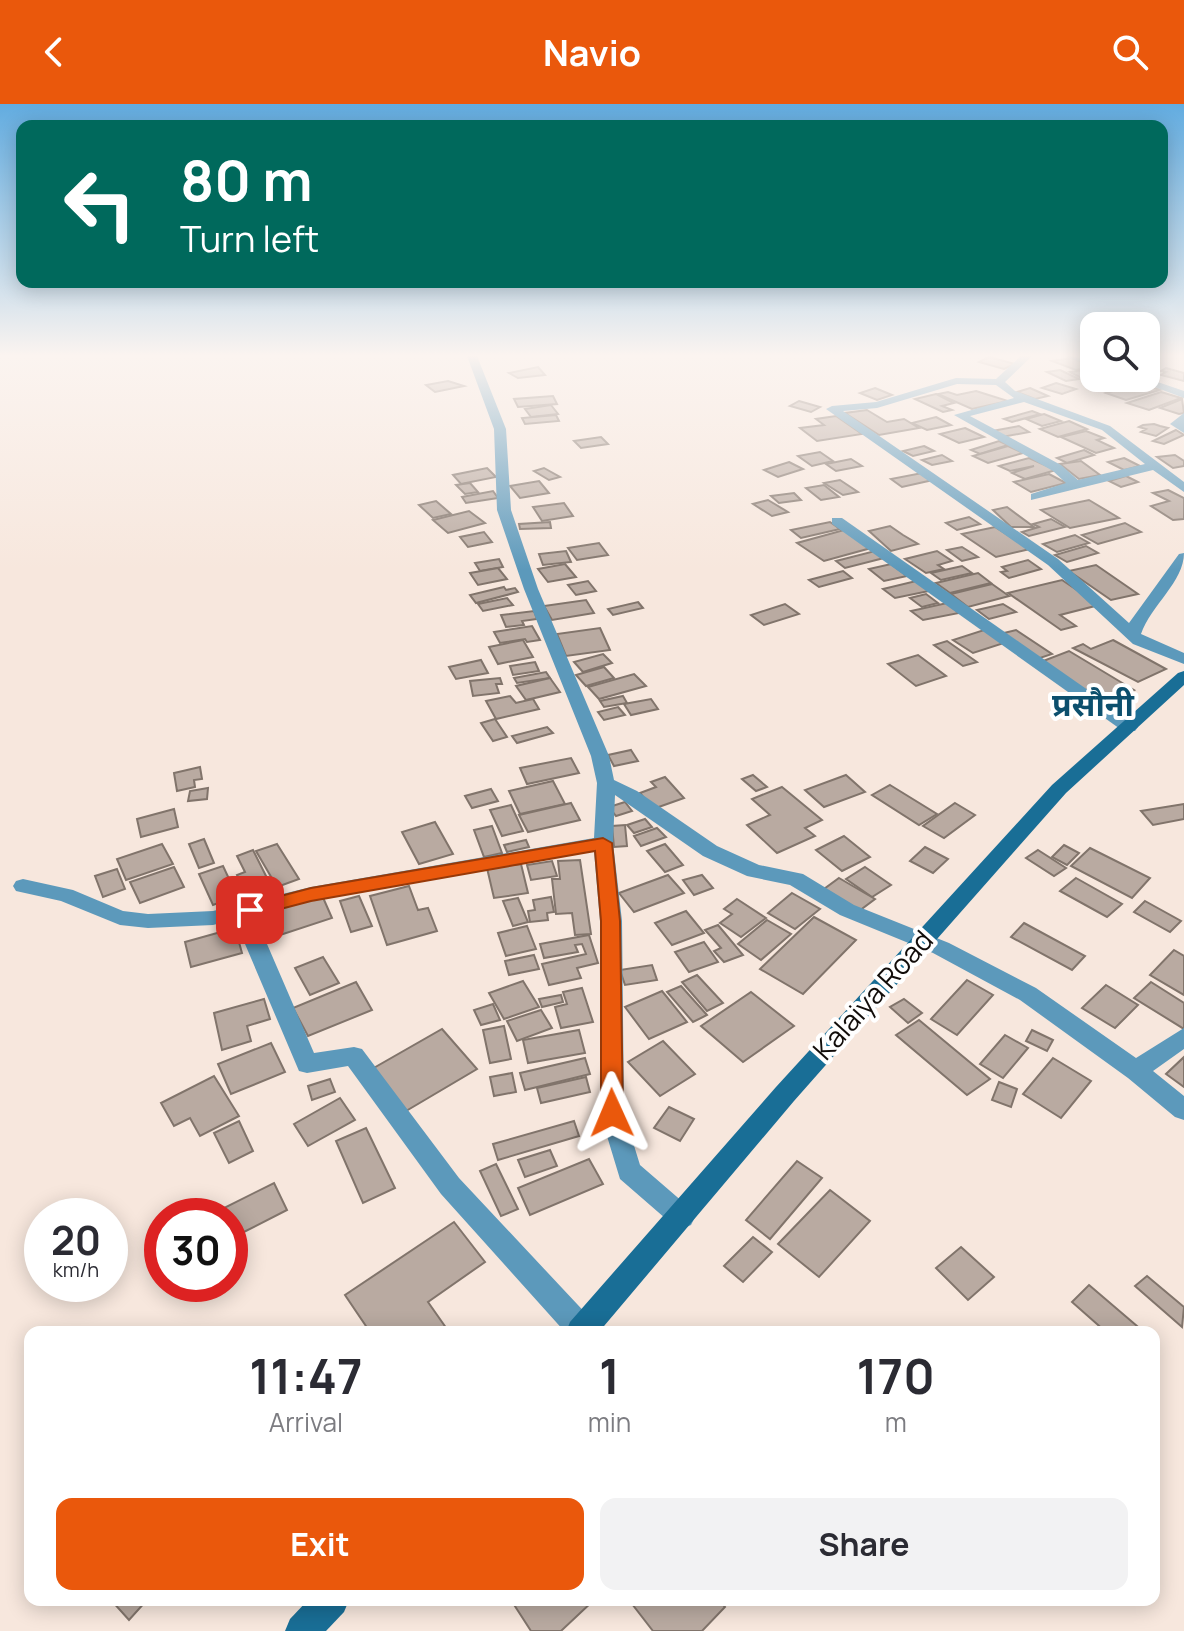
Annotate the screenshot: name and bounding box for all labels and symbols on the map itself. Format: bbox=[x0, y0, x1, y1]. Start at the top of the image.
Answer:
district label: प्रसौनी bbox=[1052, 682, 1134, 726]
pin bbox=[216, 876, 284, 944]
street label: Kalaiya Road bbox=[804, 921, 941, 1067]
position arrow bbox=[570, 1071, 654, 1155]
speed limit sign: 30 bbox=[144, 1198, 248, 1302]

